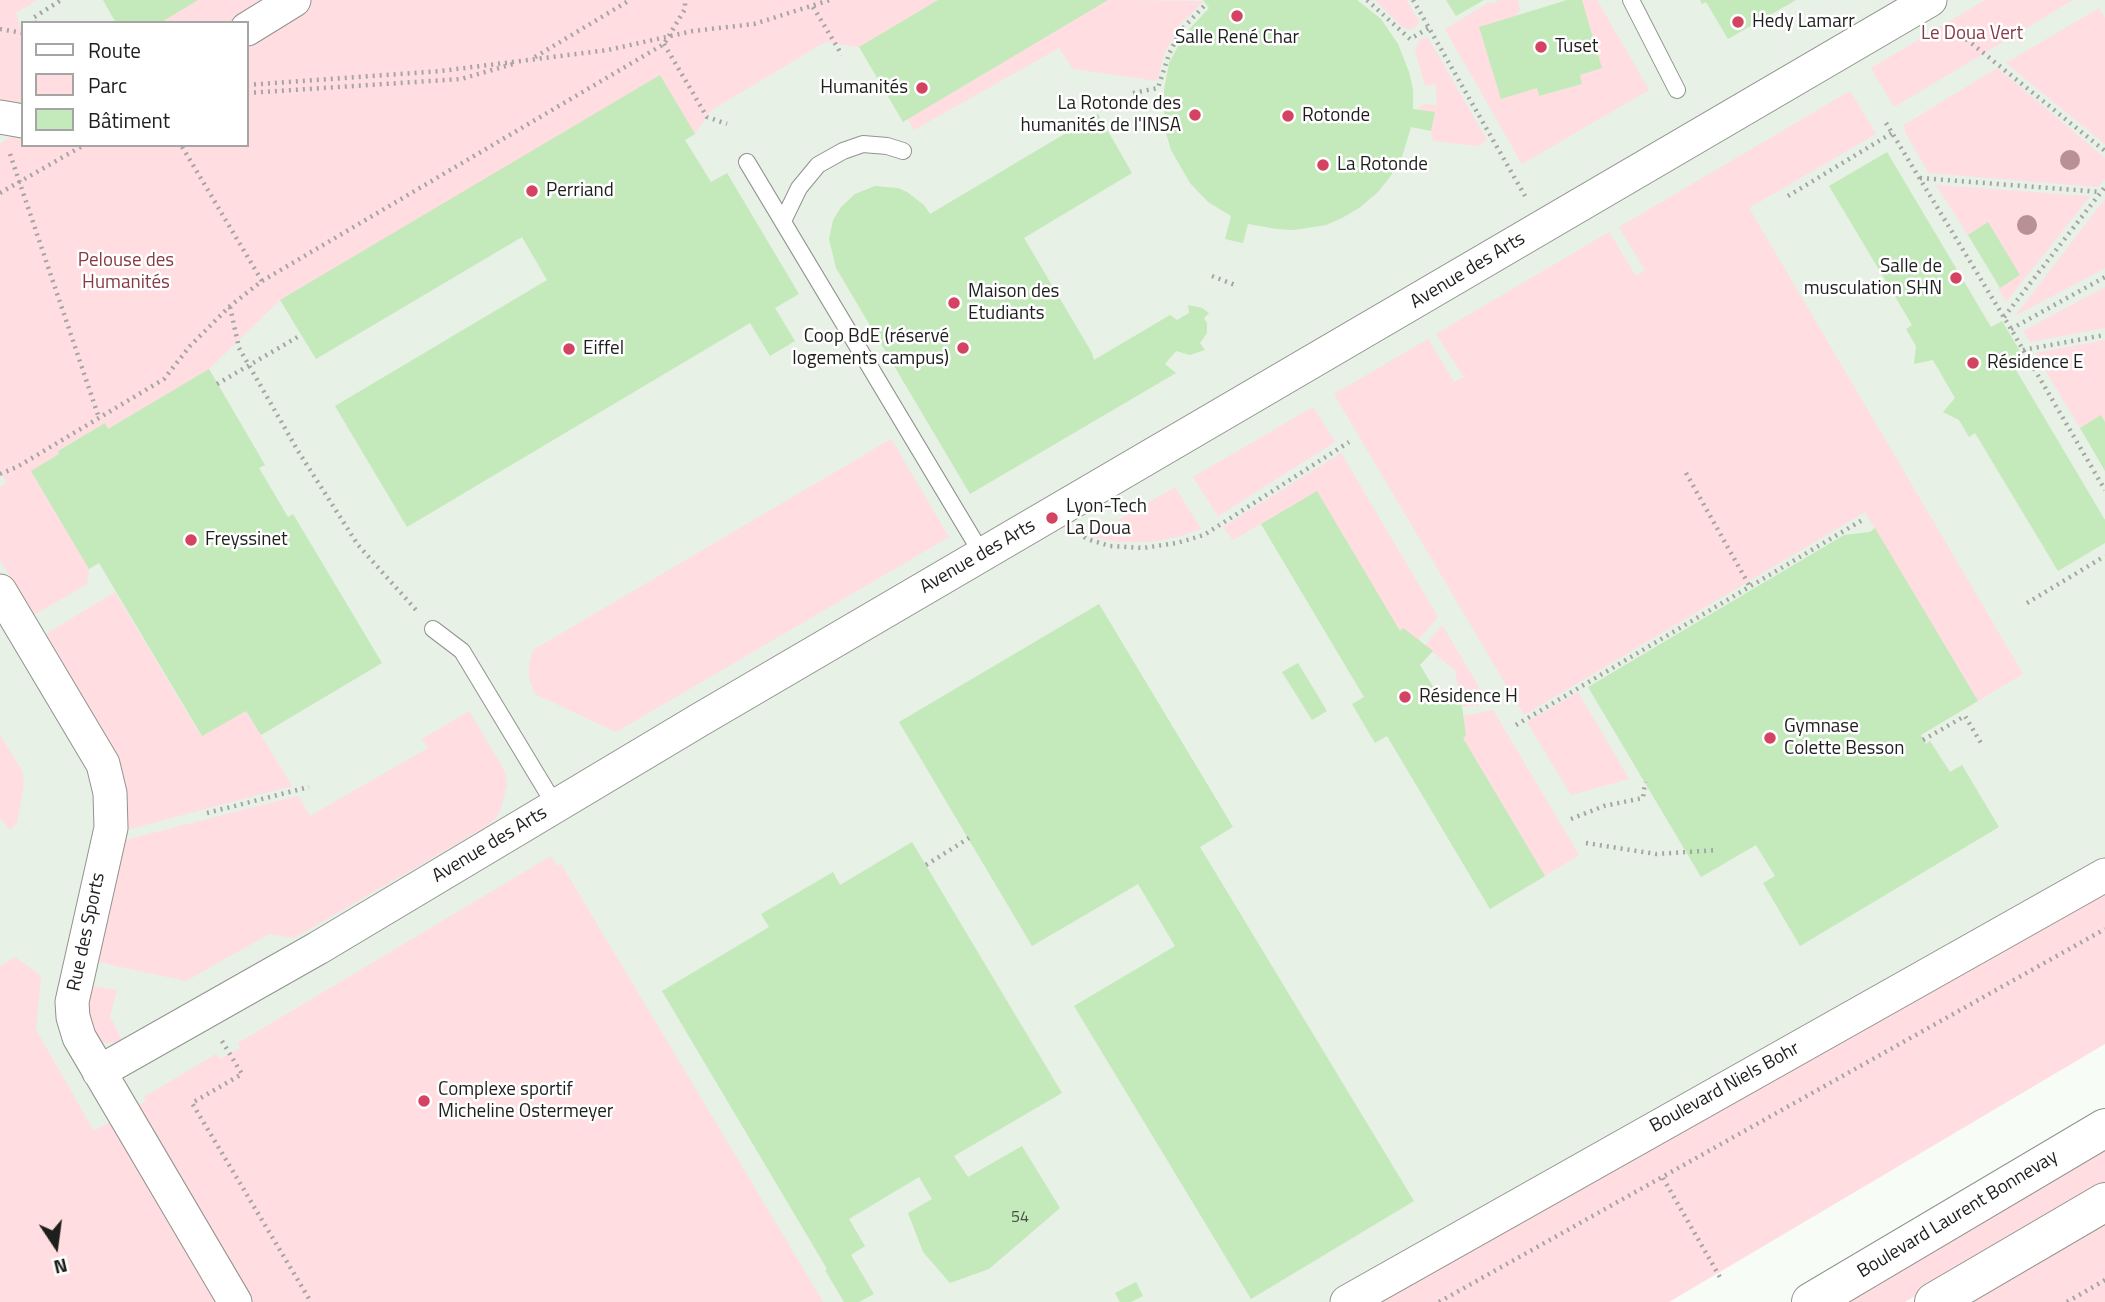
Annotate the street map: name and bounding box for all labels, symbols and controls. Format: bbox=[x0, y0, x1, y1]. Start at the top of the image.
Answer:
marker: Salle René Char bbox=[1229, 8, 1245, 24]
place label: Hedy Lamarr bbox=[1752, 11, 1855, 33]
marker: Hedy Lamarr bbox=[1730, 14, 1746, 30]
legend bbox=[21, 21, 248, 147]
park label: Le Doua Vert bbox=[1921, 23, 2023, 45]
place label: Salle René Char bbox=[1175, 27, 1299, 49]
text: Route bbox=[88, 34, 141, 66]
place label: Tuset bbox=[1555, 36, 1598, 58]
marker: Tuset bbox=[1533, 39, 1549, 55]
text: Parc bbox=[88, 69, 127, 101]
place label: Humanités bbox=[820, 77, 908, 99]
marker: Humanités bbox=[914, 80, 930, 96]
place label: La Rotonde des humanités de l'INSA bbox=[1021, 93, 1181, 137]
text: Bâtiment bbox=[88, 104, 170, 136]
place label: Rotonde bbox=[1302, 105, 1370, 127]
marker: La Rotonde des humanités de l'INSA bbox=[1187, 107, 1203, 123]
marker: Rotonde bbox=[1280, 108, 1296, 124]
place label: La Rotonde bbox=[1337, 154, 1428, 176]
marker: La Rotonde bbox=[1315, 157, 1331, 173]
place label: Perriand bbox=[546, 180, 614, 202]
marker: Perriand bbox=[524, 183, 540, 199]
street label: Avenue des Arts bbox=[1407, 228, 1529, 314]
park label: Pelouse des Humanités bbox=[78, 250, 174, 294]
place label: Salle de musculation SHN bbox=[1804, 256, 1942, 300]
marker: Salle de musculation SHN bbox=[1948, 270, 1964, 286]
place label: Maison des Etudiants bbox=[968, 281, 1059, 325]
marker: Maison des Etudiants bbox=[946, 295, 962, 311]
place label: Coop BdE (réservé logements campus) bbox=[792, 326, 949, 370]
place label: Eiffel bbox=[583, 338, 624, 360]
marker: Coop BdE (réservé logements campus) bbox=[955, 340, 971, 356]
marker: Eiffel bbox=[561, 341, 577, 357]
place label: Résidence E bbox=[1987, 352, 2083, 374]
marker: Résidence E bbox=[1965, 355, 1981, 371]
place label: Lyon-Tech La Doua bbox=[1066, 496, 1147, 540]
marker: Lyon-Tech La Doua bbox=[1044, 510, 1060, 526]
street label: Avenue des Arts bbox=[916, 515, 1040, 599]
place label: Freyssinet bbox=[205, 529, 288, 551]
marker: Freyssinet bbox=[183, 532, 199, 548]
place label: Résidence H bbox=[1419, 686, 1518, 708]
marker: Résidence H bbox=[1397, 689, 1413, 705]
place label: Gymnase Colette Besson bbox=[1784, 716, 1904, 760]
marker: Gymnase Colette Besson bbox=[1762, 730, 1778, 746]
street label: Avenue des Arts bbox=[429, 802, 551, 888]
street label: Rue des Sports bbox=[63, 871, 111, 993]
street label: Boulevard Niels Bohr bbox=[1646, 1037, 1804, 1139]
place label: Complexe sportif Micheline Ostermeyer bbox=[438, 1079, 613, 1123]
marker: Complexe sportif Micheline Ostermeyer bbox=[416, 1093, 432, 1109]
street label: Boulevard Laurent Bonnevay bbox=[1854, 1146, 2062, 1284]
house number: 54 bbox=[1011, 1208, 1029, 1228]
north arrow bbox=[21, 1211, 91, 1281]
text: N bbox=[51, 1251, 71, 1283]

